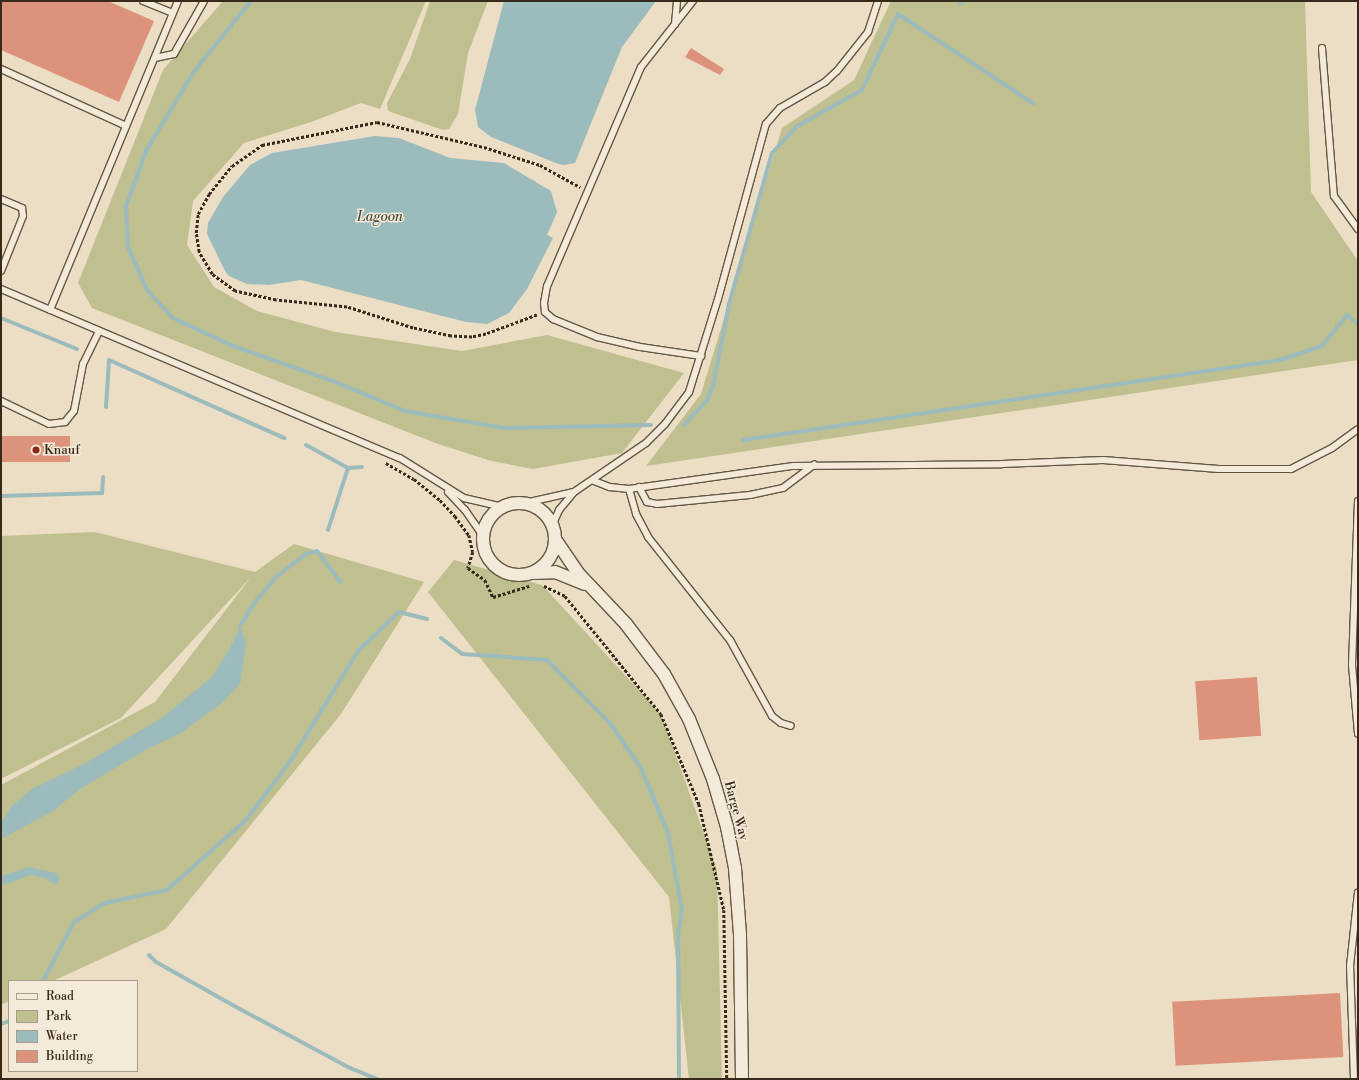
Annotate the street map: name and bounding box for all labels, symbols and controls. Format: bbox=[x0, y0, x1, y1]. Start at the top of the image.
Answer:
water label: Lagoon bbox=[357, 209, 403, 225]
place label: Knauf bbox=[44, 442, 80, 458]
marker: Knauf bbox=[31, 445, 41, 455]
street label: Barge Way bbox=[721, 780, 751, 842]
legend bbox=[8, 980, 138, 1072]
text: Road bbox=[46, 989, 74, 1004]
text: Park bbox=[46, 1009, 71, 1024]
text: Water bbox=[46, 1029, 78, 1044]
text: Building bbox=[46, 1049, 93, 1064]

